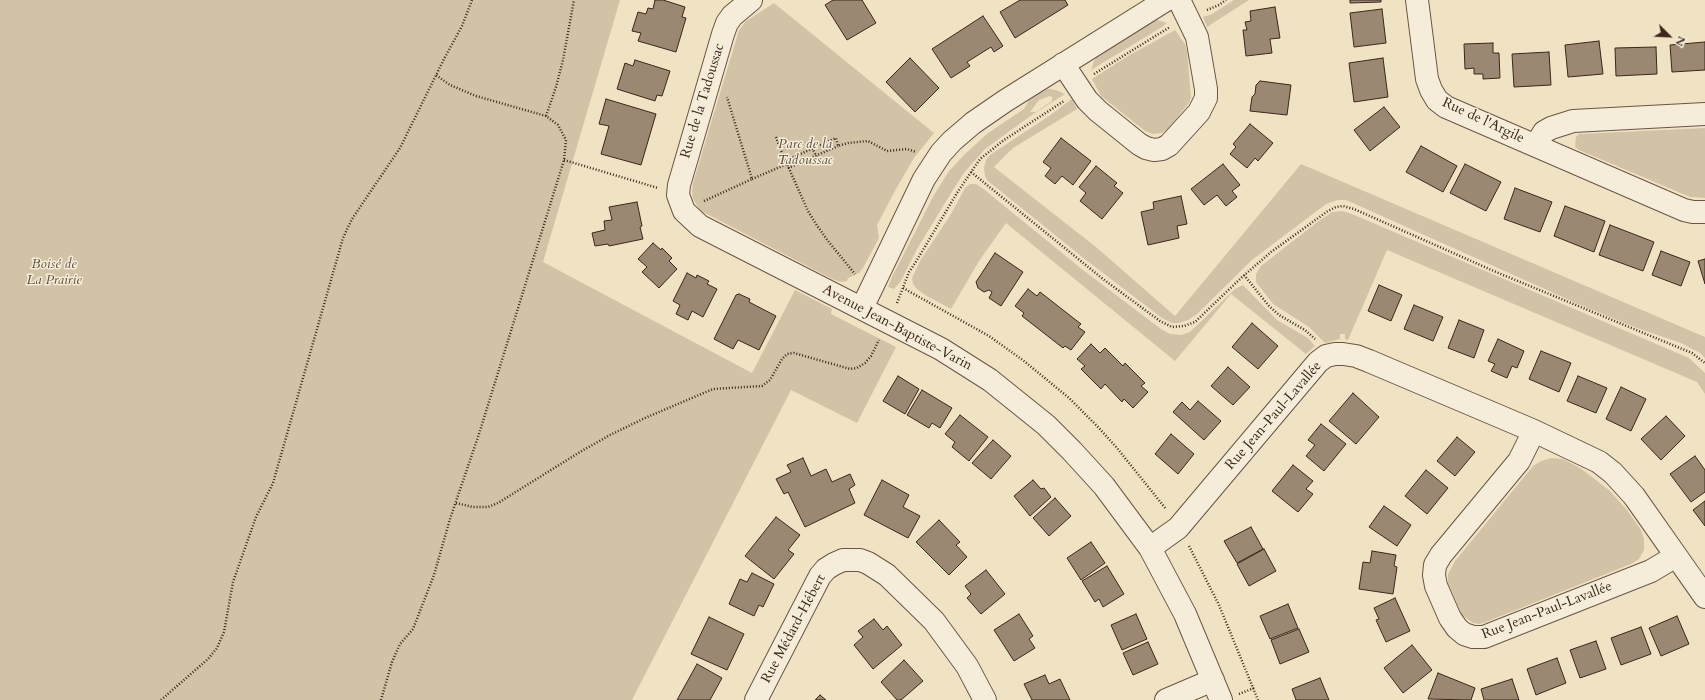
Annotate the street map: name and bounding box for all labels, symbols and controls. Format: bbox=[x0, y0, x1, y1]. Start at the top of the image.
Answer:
north arrow bbox=[1649, 16, 1689, 56]
text: N bbox=[1672, 34, 1689, 48]
street label: Rue de la Tadoussac bbox=[678, 42, 728, 160]
street label: Rue de l'Argile bbox=[1439, 95, 1527, 147]
park label: Parc de la Tadoussac bbox=[778, 137, 832, 170]
park label: Boisé de La Prairie bbox=[26, 257, 82, 290]
street label: Avenue Jean-Baptiste-Varin bbox=[819, 281, 975, 375]
street label: Rue Jean-Paul-Lavallée bbox=[1222, 358, 1326, 474]
street label: Rue Médard-Hébert bbox=[758, 572, 830, 686]
street label: Rue Jean-Paul-Lavallée bbox=[1480, 578, 1614, 644]

